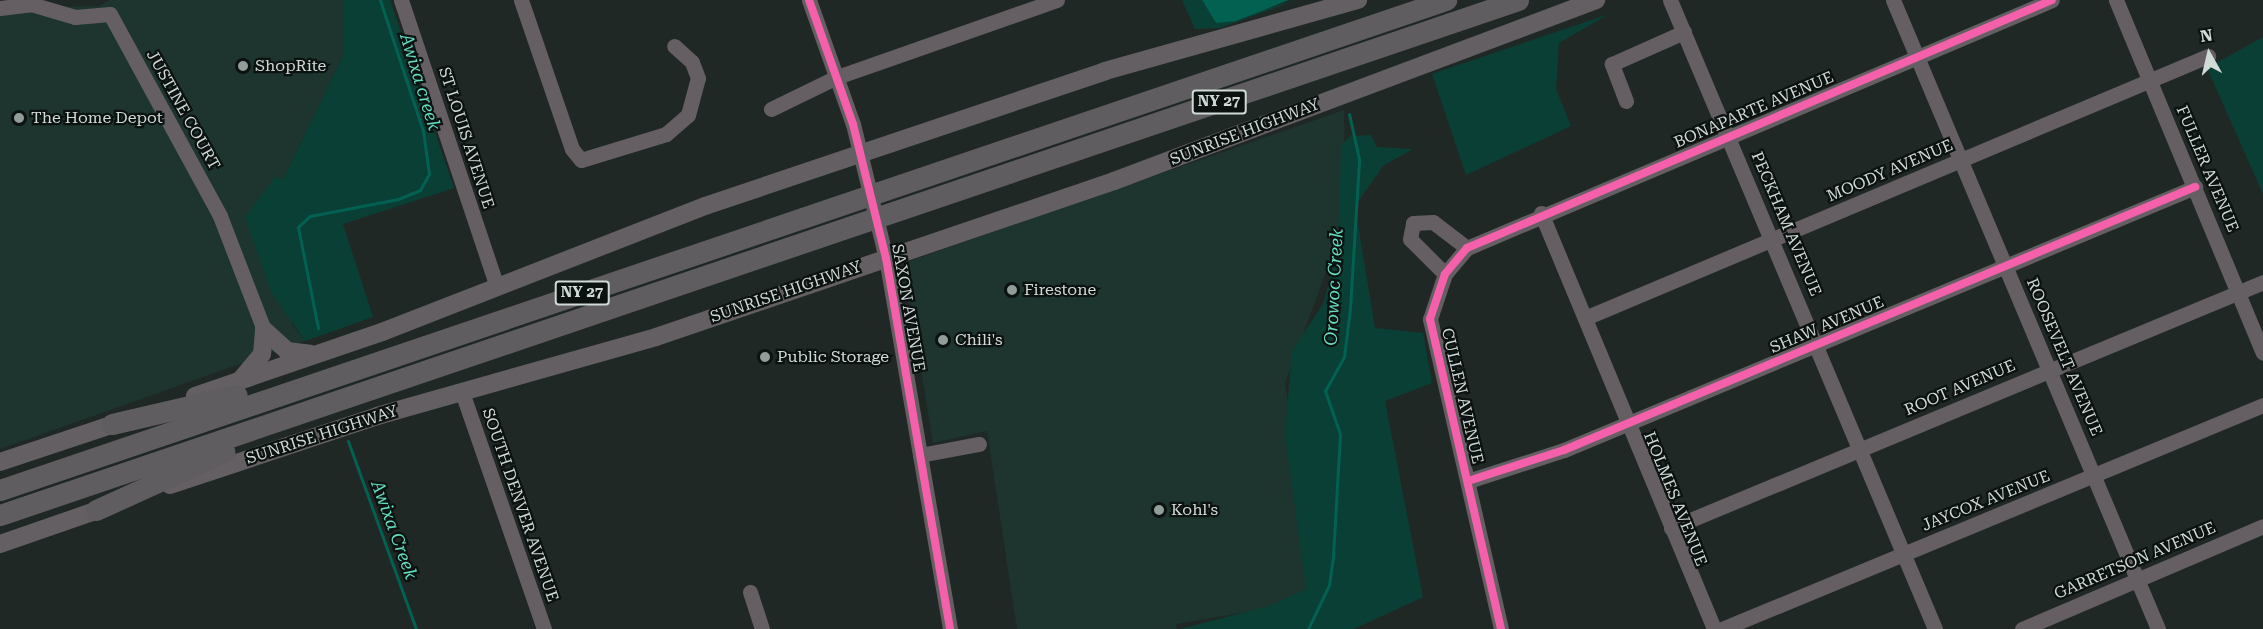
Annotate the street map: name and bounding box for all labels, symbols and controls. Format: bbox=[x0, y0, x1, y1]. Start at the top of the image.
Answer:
north arrow bbox=[2179, 24, 2239, 84]
text: N bbox=[2199, 25, 2214, 46]
water label: Awixa creek bbox=[395, 31, 445, 133]
street label: JUSTINE COURT bbox=[142, 47, 224, 173]
place label: ShopRite bbox=[255, 56, 326, 76]
marker: ShopRite bbox=[236, 59, 250, 73]
street label: ST LOUIS AVENUE bbox=[434, 65, 498, 211]
street label: BONAPARTE AVENUE bbox=[1671, 68, 1837, 152]
road number: NY 27 bbox=[1190, 90, 1248, 114]
street label: SUNRISE HIGHWAY bbox=[1167, 95, 1323, 169]
street label: FULLER AVENUE bbox=[2172, 103, 2242, 235]
place label: The Home Depot bbox=[31, 108, 163, 128]
marker: The Home Depot bbox=[12, 111, 26, 125]
street label: MOODY AVENUE bbox=[1824, 136, 1956, 206]
street label: PECKHAM AVENUE bbox=[1747, 149, 1825, 299]
water label: Orowoc Creek bbox=[1320, 228, 1348, 346]
street label: SAXON AVENUE bbox=[887, 243, 929, 373]
street label: SUNRISE HIGHWAY bbox=[708, 257, 864, 327]
street label: ROOSEVELT AVENUE bbox=[2022, 275, 2106, 439]
place label: Firestone bbox=[1024, 280, 1096, 300]
road number: NY 27 bbox=[554, 281, 610, 305]
marker: Firestone bbox=[1005, 283, 1019, 297]
street label: SHAW AVENUE bbox=[1767, 292, 1887, 358]
street label: CULLEN AVENUE bbox=[1437, 326, 1487, 466]
place label: Chili's bbox=[955, 330, 1002, 350]
marker: Chili's bbox=[936, 333, 950, 347]
place label: Public Storage bbox=[777, 347, 889, 367]
marker: Public Storage bbox=[758, 350, 772, 364]
street label: ROOT AVENUE bbox=[1902, 356, 2018, 420]
street label: SUNRISE HIGHWAY bbox=[244, 401, 400, 469]
street label: SOUTH DENVER AVENUE bbox=[478, 406, 562, 604]
street label: HOLMES AVENUE bbox=[1639, 429, 1711, 569]
street label: JAYCOX AVENUE bbox=[1919, 467, 2053, 535]
water label: Awixa Creek bbox=[366, 478, 422, 582]
place label: Kohl's bbox=[1171, 500, 1218, 520]
marker: Kohl's bbox=[1152, 503, 1166, 517]
street label: GARRETSON AVENUE bbox=[2051, 518, 2219, 604]

